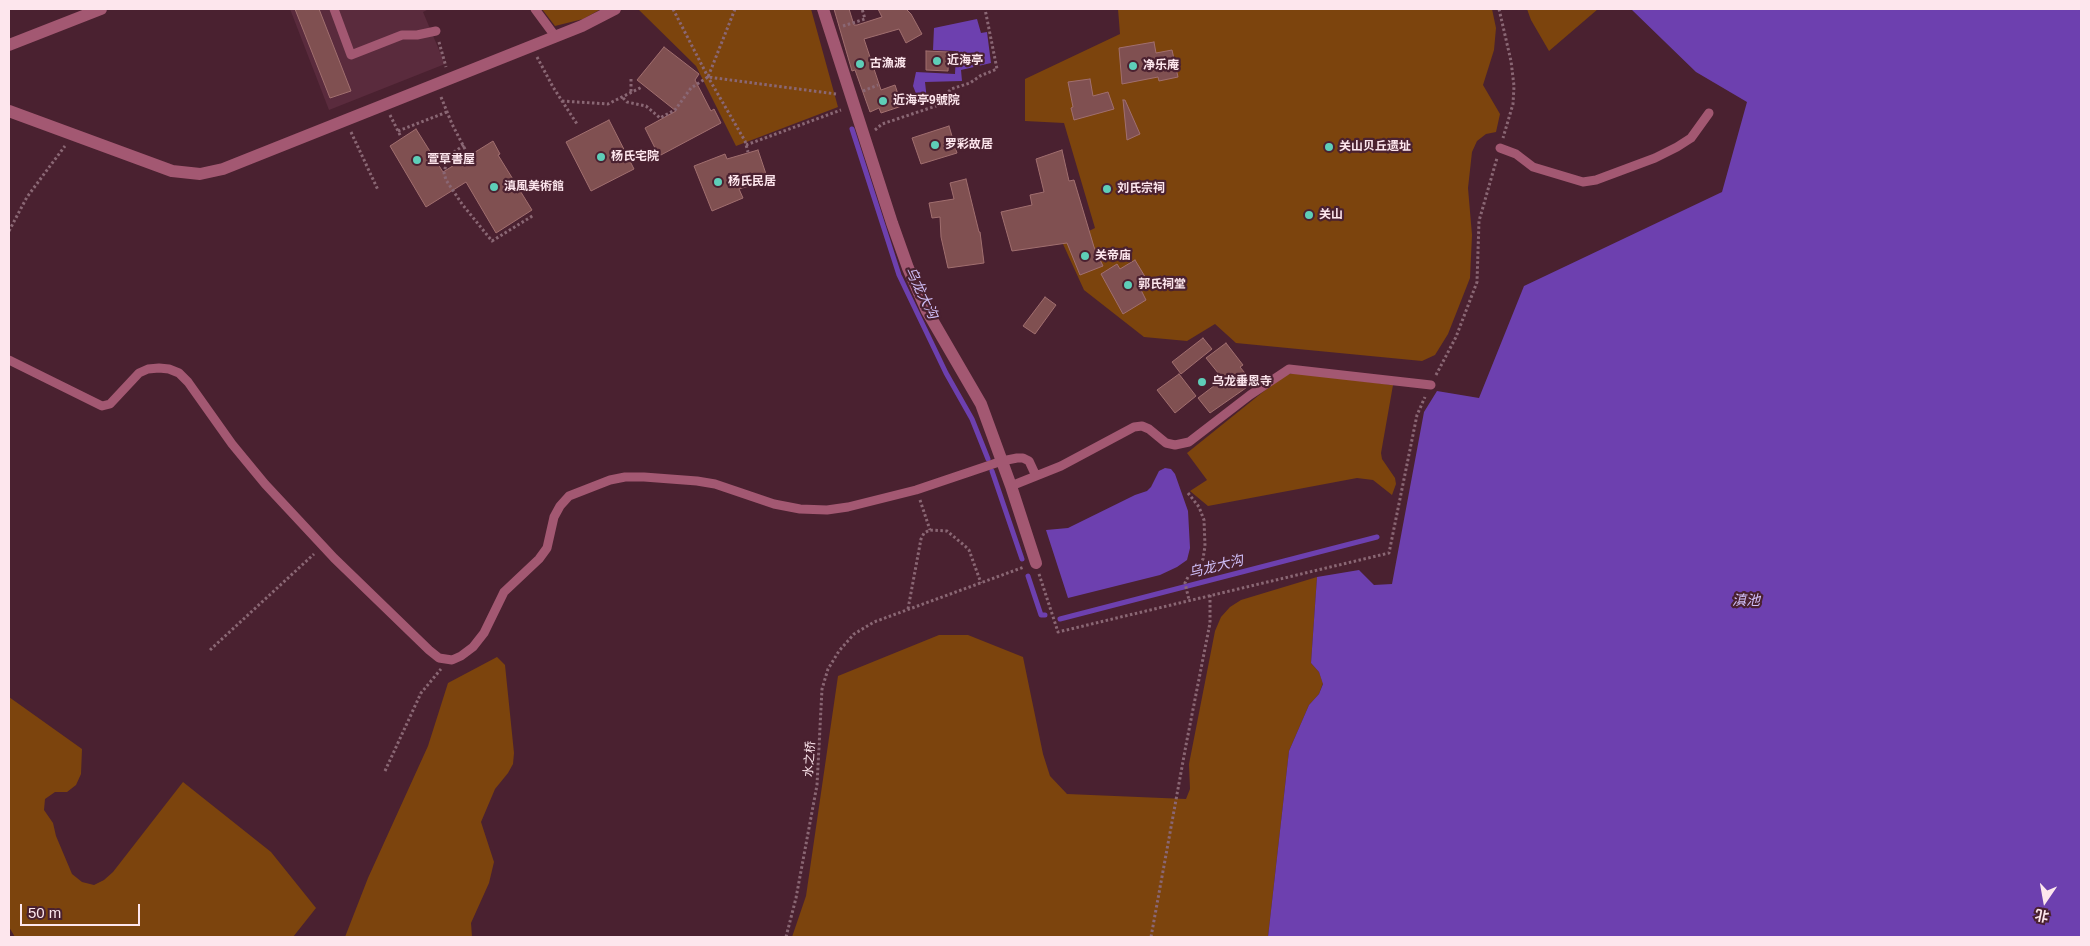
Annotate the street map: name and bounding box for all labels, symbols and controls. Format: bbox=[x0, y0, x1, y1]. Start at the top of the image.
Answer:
place label: 近海亭 bbox=[947, 54, 983, 68]
marker: 近海亭 bbox=[931, 55, 943, 67]
place label: 古漁渡 bbox=[870, 57, 906, 71]
marker: 古漁渡 bbox=[854, 58, 866, 70]
place label: 净乐庵 bbox=[1143, 59, 1179, 73]
marker: 净乐庵 bbox=[1127, 60, 1139, 72]
place label: 近海亭9號院 bbox=[893, 94, 960, 108]
marker: 近海亭9號院 bbox=[877, 95, 889, 107]
place label: 罗彩故居 bbox=[945, 138, 993, 152]
marker: 罗彩故居 bbox=[929, 139, 941, 151]
place label: 关山贝丘遗址 bbox=[1339, 140, 1411, 154]
marker: 关山贝丘遗址 bbox=[1323, 141, 1335, 153]
place label: 杨氏宅院 bbox=[611, 150, 659, 164]
marker: 杨氏宅院 bbox=[595, 151, 607, 163]
place label: 萱草書屋 bbox=[427, 153, 475, 167]
marker: 萱草書屋 bbox=[411, 154, 423, 166]
place label: 杨氏民居 bbox=[728, 175, 776, 189]
marker: 杨氏民居 bbox=[712, 176, 724, 188]
place label: 滇風美術館 bbox=[504, 180, 564, 194]
marker: 滇風美術館 bbox=[488, 181, 500, 193]
place label: 刘氏宗祠 bbox=[1117, 182, 1165, 196]
marker: 刘氏宗祠 bbox=[1101, 183, 1113, 195]
place label: 关山 bbox=[1319, 208, 1343, 222]
marker: 关山 bbox=[1303, 209, 1315, 221]
place label: 关帝庙 bbox=[1095, 249, 1131, 263]
marker: 关帝庙 bbox=[1079, 250, 1091, 262]
water label: 乌龙大沟 bbox=[901, 264, 941, 322]
place label: 郭氏祠堂 bbox=[1138, 278, 1186, 292]
marker: 郭氏祠堂 bbox=[1122, 279, 1134, 291]
place label: 乌龙垂恩寺 bbox=[1212, 375, 1272, 389]
marker: 乌龙垂恩寺 bbox=[1196, 376, 1208, 388]
water label: 乌龙大沟 bbox=[1187, 552, 1245, 582]
water label: 滇池 bbox=[1732, 593, 1760, 609]
street label: 水之桥 bbox=[802, 741, 818, 777]
north arrow bbox=[2020, 876, 2070, 926]
scale bar bbox=[22, 894, 142, 926]
text: 50 m bbox=[28, 904, 61, 921]
text: 北 bbox=[2033, 906, 2050, 925]

